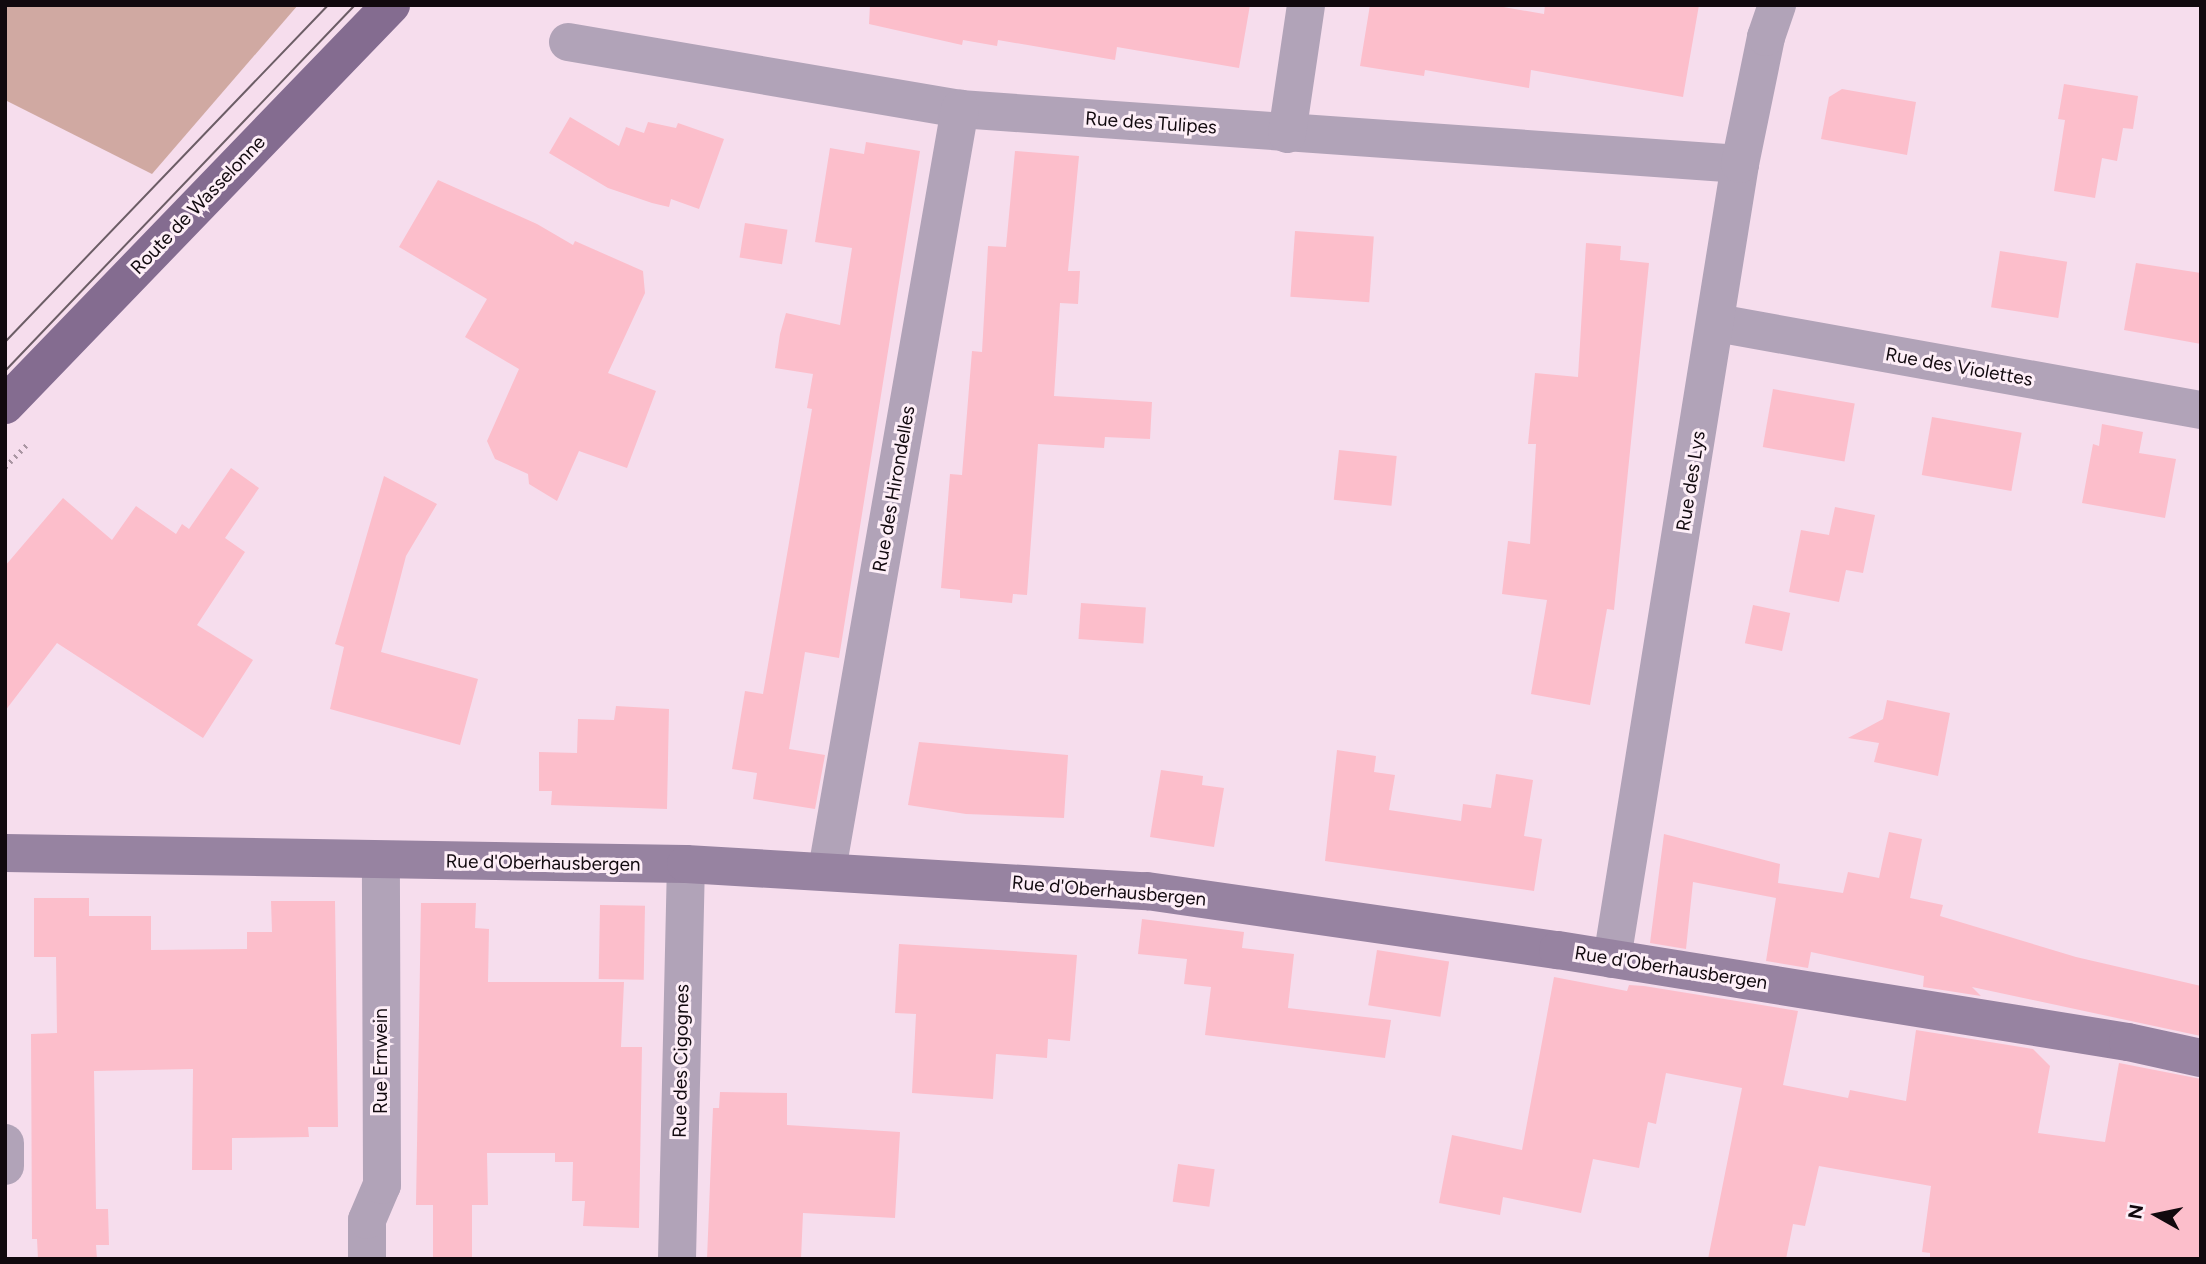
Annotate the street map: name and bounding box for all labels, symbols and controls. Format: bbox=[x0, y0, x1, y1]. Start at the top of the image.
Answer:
street label: Rue des Tulipes bbox=[1084, 107, 1218, 139]
street label: Route de Wasselonne bbox=[126, 131, 270, 279]
street label: Rue des Violettes bbox=[1883, 343, 2035, 391]
street label: Rue des Hirondelles bbox=[868, 404, 920, 574]
street label: Rue des Lys bbox=[1672, 429, 1710, 533]
street label: Rue d'Oberhausbergen bbox=[445, 850, 641, 876]
street label: Rue d'Oberhausbergen bbox=[1011, 871, 1207, 911]
street label: Rue d'Oberhausbergen bbox=[1573, 941, 1769, 995]
street label: Rue des Cigognes bbox=[668, 984, 694, 1138]
street label: Rue Ernwein bbox=[370, 1008, 392, 1114]
north arrow bbox=[2122, 1180, 2192, 1250]
text: N bbox=[2123, 1203, 2148, 1221]

